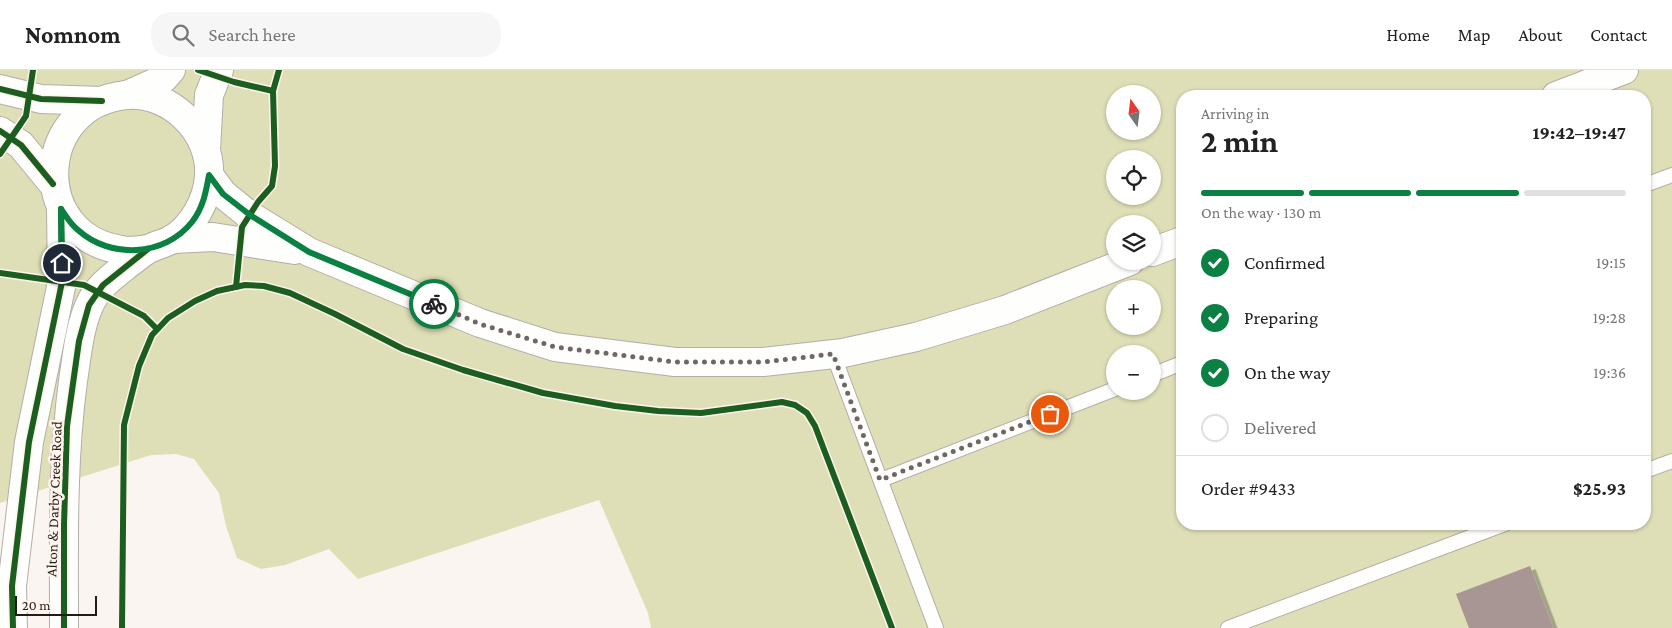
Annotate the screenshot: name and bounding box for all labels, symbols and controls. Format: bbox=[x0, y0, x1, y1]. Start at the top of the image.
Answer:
search box bbox=[151, 12, 501, 57]
text: Nomnom bbox=[25, 21, 121, 48]
icon: search bbox=[169, 21, 197, 49]
text: Search here bbox=[209, 24, 296, 45]
text: Home bbox=[1387, 25, 1430, 45]
text: Map bbox=[1458, 25, 1490, 45]
text: About bbox=[1518, 25, 1562, 45]
text: Contact bbox=[1590, 25, 1647, 45]
north arrow bbox=[1106, 85, 1161, 140]
map controls bbox=[1106, 85, 1161, 400]
text: Arriving in bbox=[1201, 105, 1269, 122]
text: 19:42–19:47 bbox=[1532, 122, 1626, 143]
text: 2 min bbox=[1201, 123, 1278, 159]
button: locate bbox=[1106, 150, 1161, 205]
text: On the way · 130 m bbox=[1201, 204, 1321, 221]
button: layers bbox=[1106, 215, 1161, 270]
pin bbox=[41, 242, 83, 284]
icon: home bbox=[48, 249, 76, 277]
icon: check bbox=[1201, 249, 1229, 277]
text: Confirmed bbox=[1244, 252, 1325, 273]
text: 19:15 bbox=[1596, 254, 1626, 271]
courier bbox=[409, 279, 459, 329]
button: + bbox=[1106, 280, 1161, 335]
icon: bike bbox=[420, 290, 448, 318]
icon: check bbox=[1201, 304, 1229, 332]
text: Preparing bbox=[1244, 307, 1318, 328]
text: 19:28 bbox=[1593, 309, 1626, 326]
button: − bbox=[1106, 345, 1161, 400]
icon: check bbox=[1201, 359, 1229, 387]
text: On the way bbox=[1244, 362, 1330, 383]
text: 19:36 bbox=[1593, 364, 1626, 381]
pin bbox=[1029, 393, 1071, 435]
icon: bag bbox=[1036, 400, 1064, 428]
text: Delivered bbox=[1244, 417, 1317, 438]
street label: Alton & Darby Creek Road bbox=[43, 421, 66, 577]
text: Order #9433 bbox=[1201, 478, 1295, 499]
text: $25.93 bbox=[1573, 478, 1626, 499]
scale bar bbox=[15, 593, 98, 616]
text: 20 m bbox=[22, 597, 50, 613]

